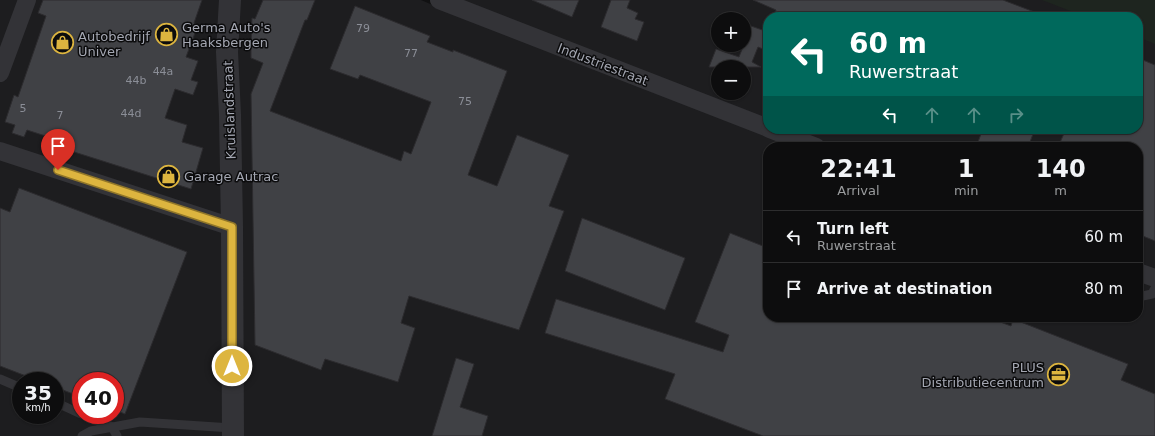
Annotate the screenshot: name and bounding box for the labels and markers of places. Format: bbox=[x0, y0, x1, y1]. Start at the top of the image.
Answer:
place label: Germa Auto's Haaksbergen bbox=[182, 20, 271, 50]
shop icon: Germa Auto's Haaksbergen bbox=[154, 21, 180, 47]
place label: Autobedrijf Univer bbox=[78, 29, 150, 59]
shop icon: Autobedrijf Univer bbox=[50, 30, 76, 56]
pin bbox=[41, 129, 75, 170]
shop icon: Garage Autrac bbox=[156, 163, 182, 189]
place label: Garage Autrac bbox=[184, 169, 278, 184]
place label: PLUS Distributiecentrum bbox=[922, 360, 1044, 390]
office icon: PLUS Distributiecentrum bbox=[1046, 361, 1072, 387]

